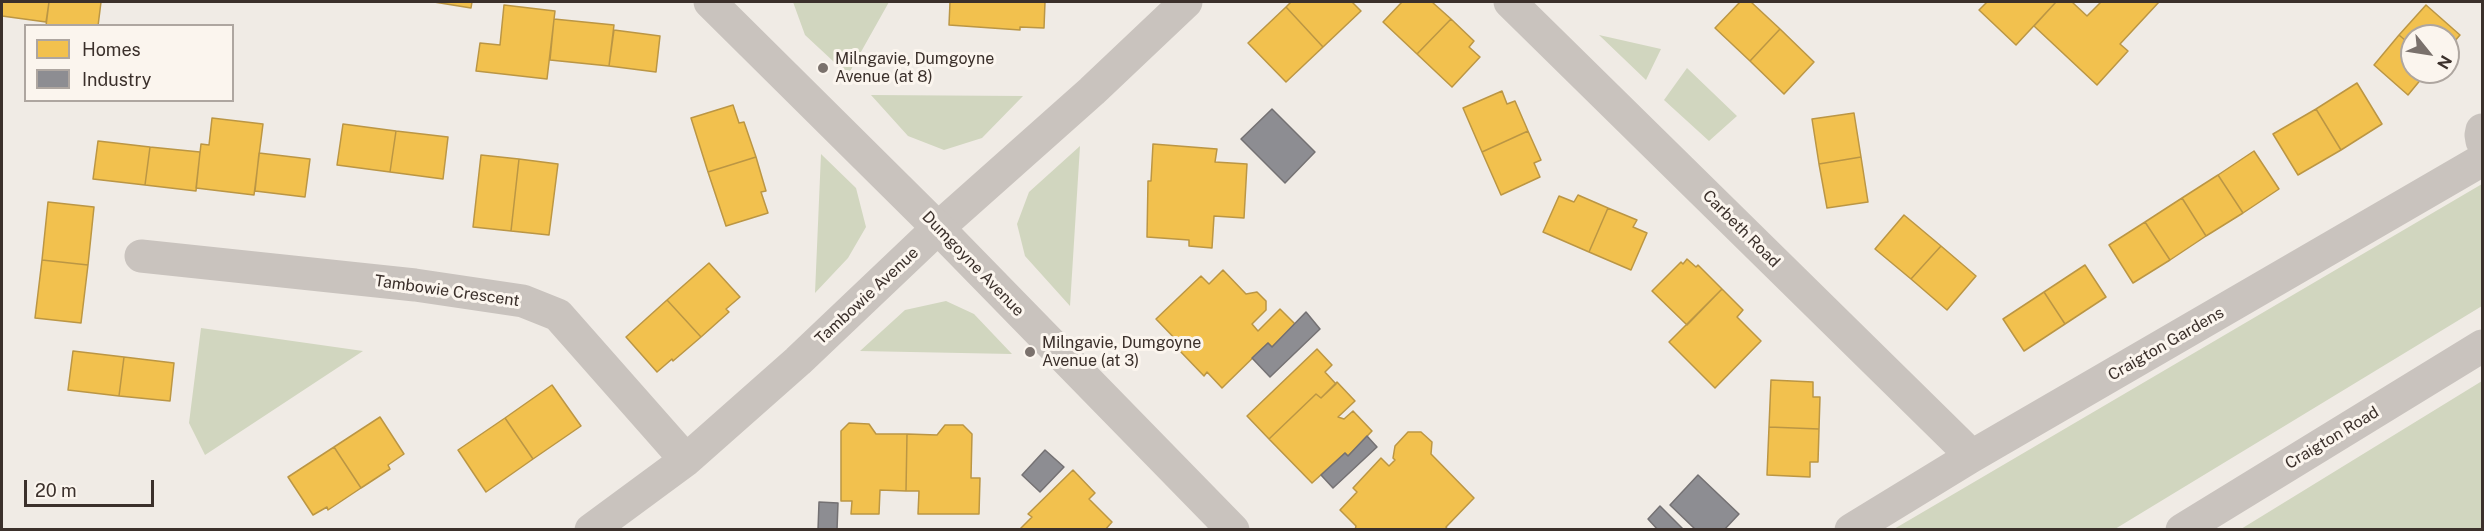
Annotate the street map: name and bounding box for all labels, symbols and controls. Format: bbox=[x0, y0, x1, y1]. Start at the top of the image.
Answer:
legend bbox=[24, 24, 234, 102]
north arrow bbox=[2400, 24, 2460, 84]
text: Homes bbox=[82, 39, 141, 60]
place label: Milngavie, Dumgoyne Avenue (at 8) bbox=[835, 49, 994, 87]
text: N bbox=[2433, 52, 2456, 72]
marker: Milngavie, Dumgoyne Avenue (at 8) bbox=[816, 61, 830, 75]
text: Industry bbox=[82, 69, 151, 90]
street label: Carbeth Road bbox=[1698, 186, 1784, 272]
street label: Dumgoyne Avenue bbox=[918, 207, 1028, 321]
street label: Tambowie Avenue bbox=[811, 243, 923, 349]
street label: Tambowie Crescent bbox=[373, 271, 521, 311]
street label: Craigton Gardens bbox=[2105, 303, 2227, 385]
place label: Milngavie, Dumgoyne Avenue (at 3) bbox=[1042, 333, 1201, 371]
marker: Milngavie, Dumgoyne Avenue (at 3) bbox=[1023, 345, 1037, 359]
street label: Craigton Road bbox=[2282, 403, 2382, 473]
scale bar bbox=[27, 468, 158, 506]
text: 20 m bbox=[35, 480, 77, 501]

